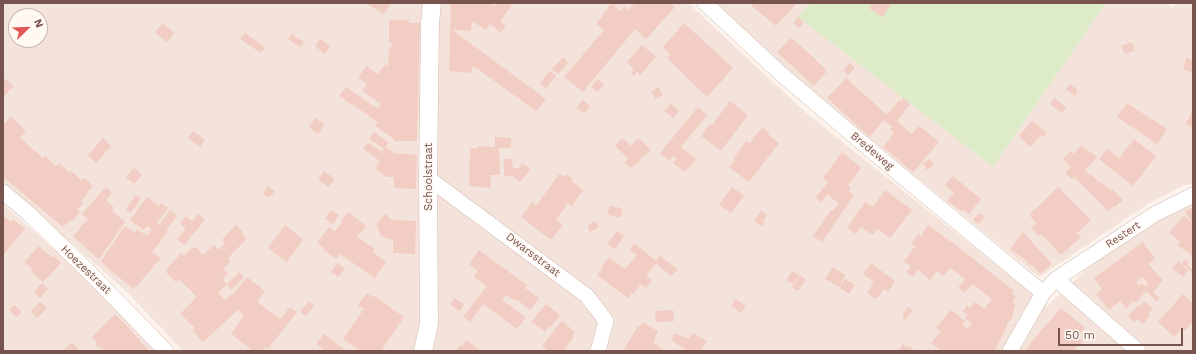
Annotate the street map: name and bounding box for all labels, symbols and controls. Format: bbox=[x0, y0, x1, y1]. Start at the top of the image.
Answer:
north arrow bbox=[8, 8, 48, 48]
text: N bbox=[31, 17, 46, 30]
street label: Bredeweg bbox=[848, 129, 896, 173]
street label: Schoolstraat bbox=[422, 143, 436, 211]
street label: Restert bbox=[1103, 219, 1143, 251]
street label: Dwarsstraat bbox=[503, 230, 563, 280]
street label: Hoezestraat bbox=[58, 243, 114, 297]
scale bar bbox=[1060, 320, 1185, 346]
text: 50 m bbox=[1065, 328, 1095, 342]

